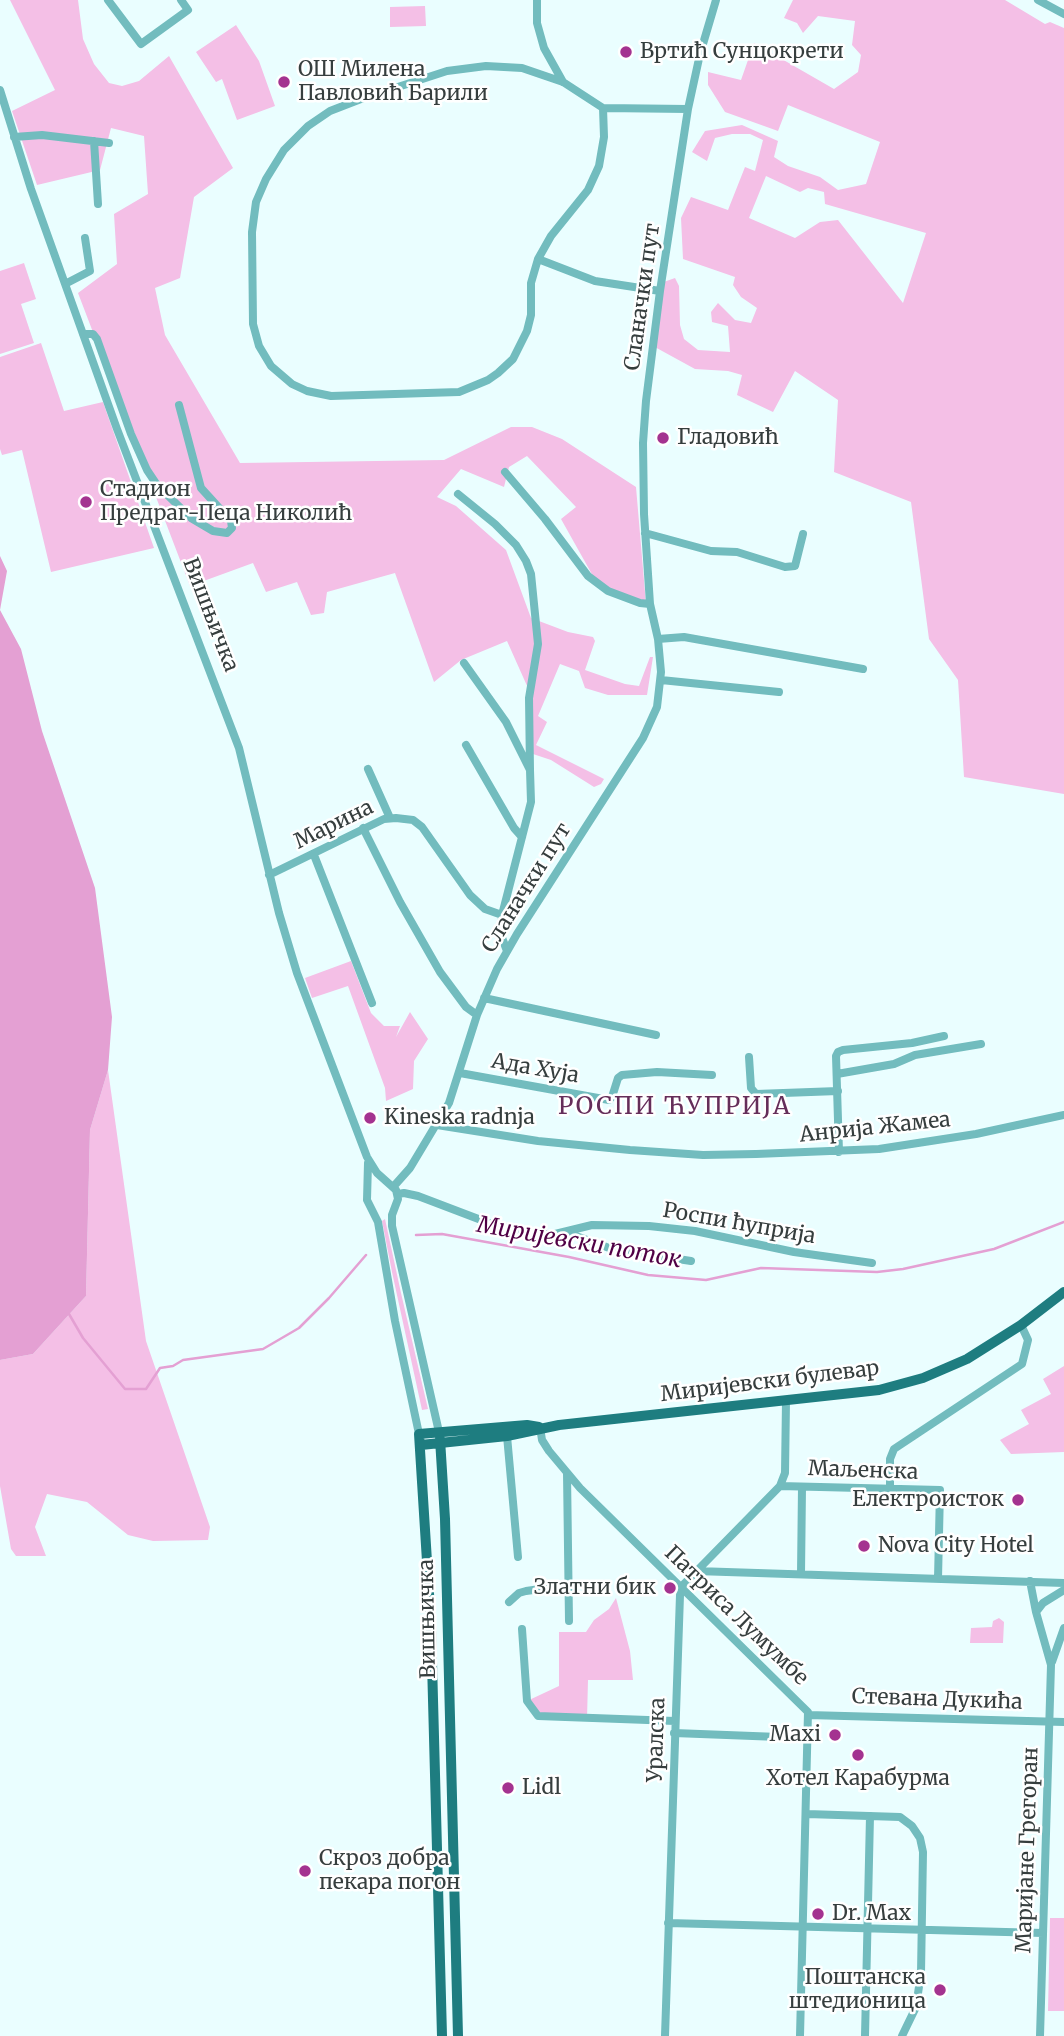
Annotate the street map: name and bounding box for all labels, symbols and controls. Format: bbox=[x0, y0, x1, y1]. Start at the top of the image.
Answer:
place label: Вртић Сунцокрети bbox=[640, 39, 844, 65]
marker: Вртић Сунцокрети bbox=[618, 44, 634, 60]
place label: ОШ Милена Павловић Барили bbox=[298, 57, 488, 107]
marker: ОШ Милена Павловић Барили bbox=[276, 74, 292, 90]
street label: Сланачки пут bbox=[620, 222, 666, 372]
place label: Гладовић bbox=[677, 425, 779, 451]
marker: Гладовић bbox=[655, 430, 671, 446]
place label: Стадион Предраг-Пеца Николић bbox=[100, 477, 352, 527]
marker: Стадион Предраг-Пеца Николић bbox=[78, 494, 94, 510]
street label: Вишњичка bbox=[177, 555, 243, 675]
street label: Марина bbox=[290, 795, 378, 855]
street label: Сланачки пут bbox=[477, 818, 577, 958]
street label: Ада Хуја bbox=[489, 1049, 581, 1089]
district label: РОСПИ ЋУПРИЈА bbox=[560, 1093, 790, 1121]
place label: Kineska radnja bbox=[384, 1105, 535, 1131]
street label: Анрија Жамеа bbox=[798, 1108, 952, 1148]
marker: Kineska radnja bbox=[362, 1110, 378, 1126]
street label: Роспи ћуприја bbox=[661, 1198, 817, 1250]
water label: Миријевски поток bbox=[475, 1211, 683, 1275]
street label: Миријевски булевар bbox=[659, 1356, 881, 1408]
street label: Маљенска bbox=[807, 1456, 919, 1486]
place label: Електроисток bbox=[852, 1487, 1004, 1513]
marker: Електроисток bbox=[1010, 1492, 1026, 1508]
place label: Nova City Hotel bbox=[878, 1533, 1034, 1559]
marker: Nova City Hotel bbox=[856, 1538, 872, 1554]
street label: Патриса Лумумбе bbox=[659, 1541, 813, 1691]
street label: Вишњичка bbox=[414, 1559, 442, 1679]
place label: Златни бик bbox=[534, 1575, 656, 1601]
marker: Златни бик bbox=[662, 1580, 678, 1596]
street label: Стевана Дукића bbox=[851, 1684, 1023, 1716]
street label: Уралска bbox=[643, 1697, 671, 1783]
place label: Maxi bbox=[769, 1722, 821, 1748]
marker: Maxi bbox=[827, 1727, 843, 1743]
marker: Хотел Карабурма bbox=[850, 1747, 866, 1763]
street label: Маријане Грегоран bbox=[1012, 1747, 1044, 1953]
place label: Хотел Карабурма bbox=[766, 1766, 950, 1792]
place label: Lidl bbox=[522, 1775, 561, 1801]
marker: Lidl bbox=[500, 1780, 516, 1796]
place label: Скроз добра пекара погон bbox=[319, 1846, 461, 1896]
marker: Скроз добра пекара погон bbox=[297, 1863, 313, 1879]
place label: Dr. Max bbox=[832, 1901, 911, 1927]
marker: Dr. Max bbox=[810, 1906, 826, 1922]
place label: Поштанска штедионица bbox=[789, 1965, 926, 2015]
marker: Поштанска штедионица bbox=[932, 1982, 948, 1998]

